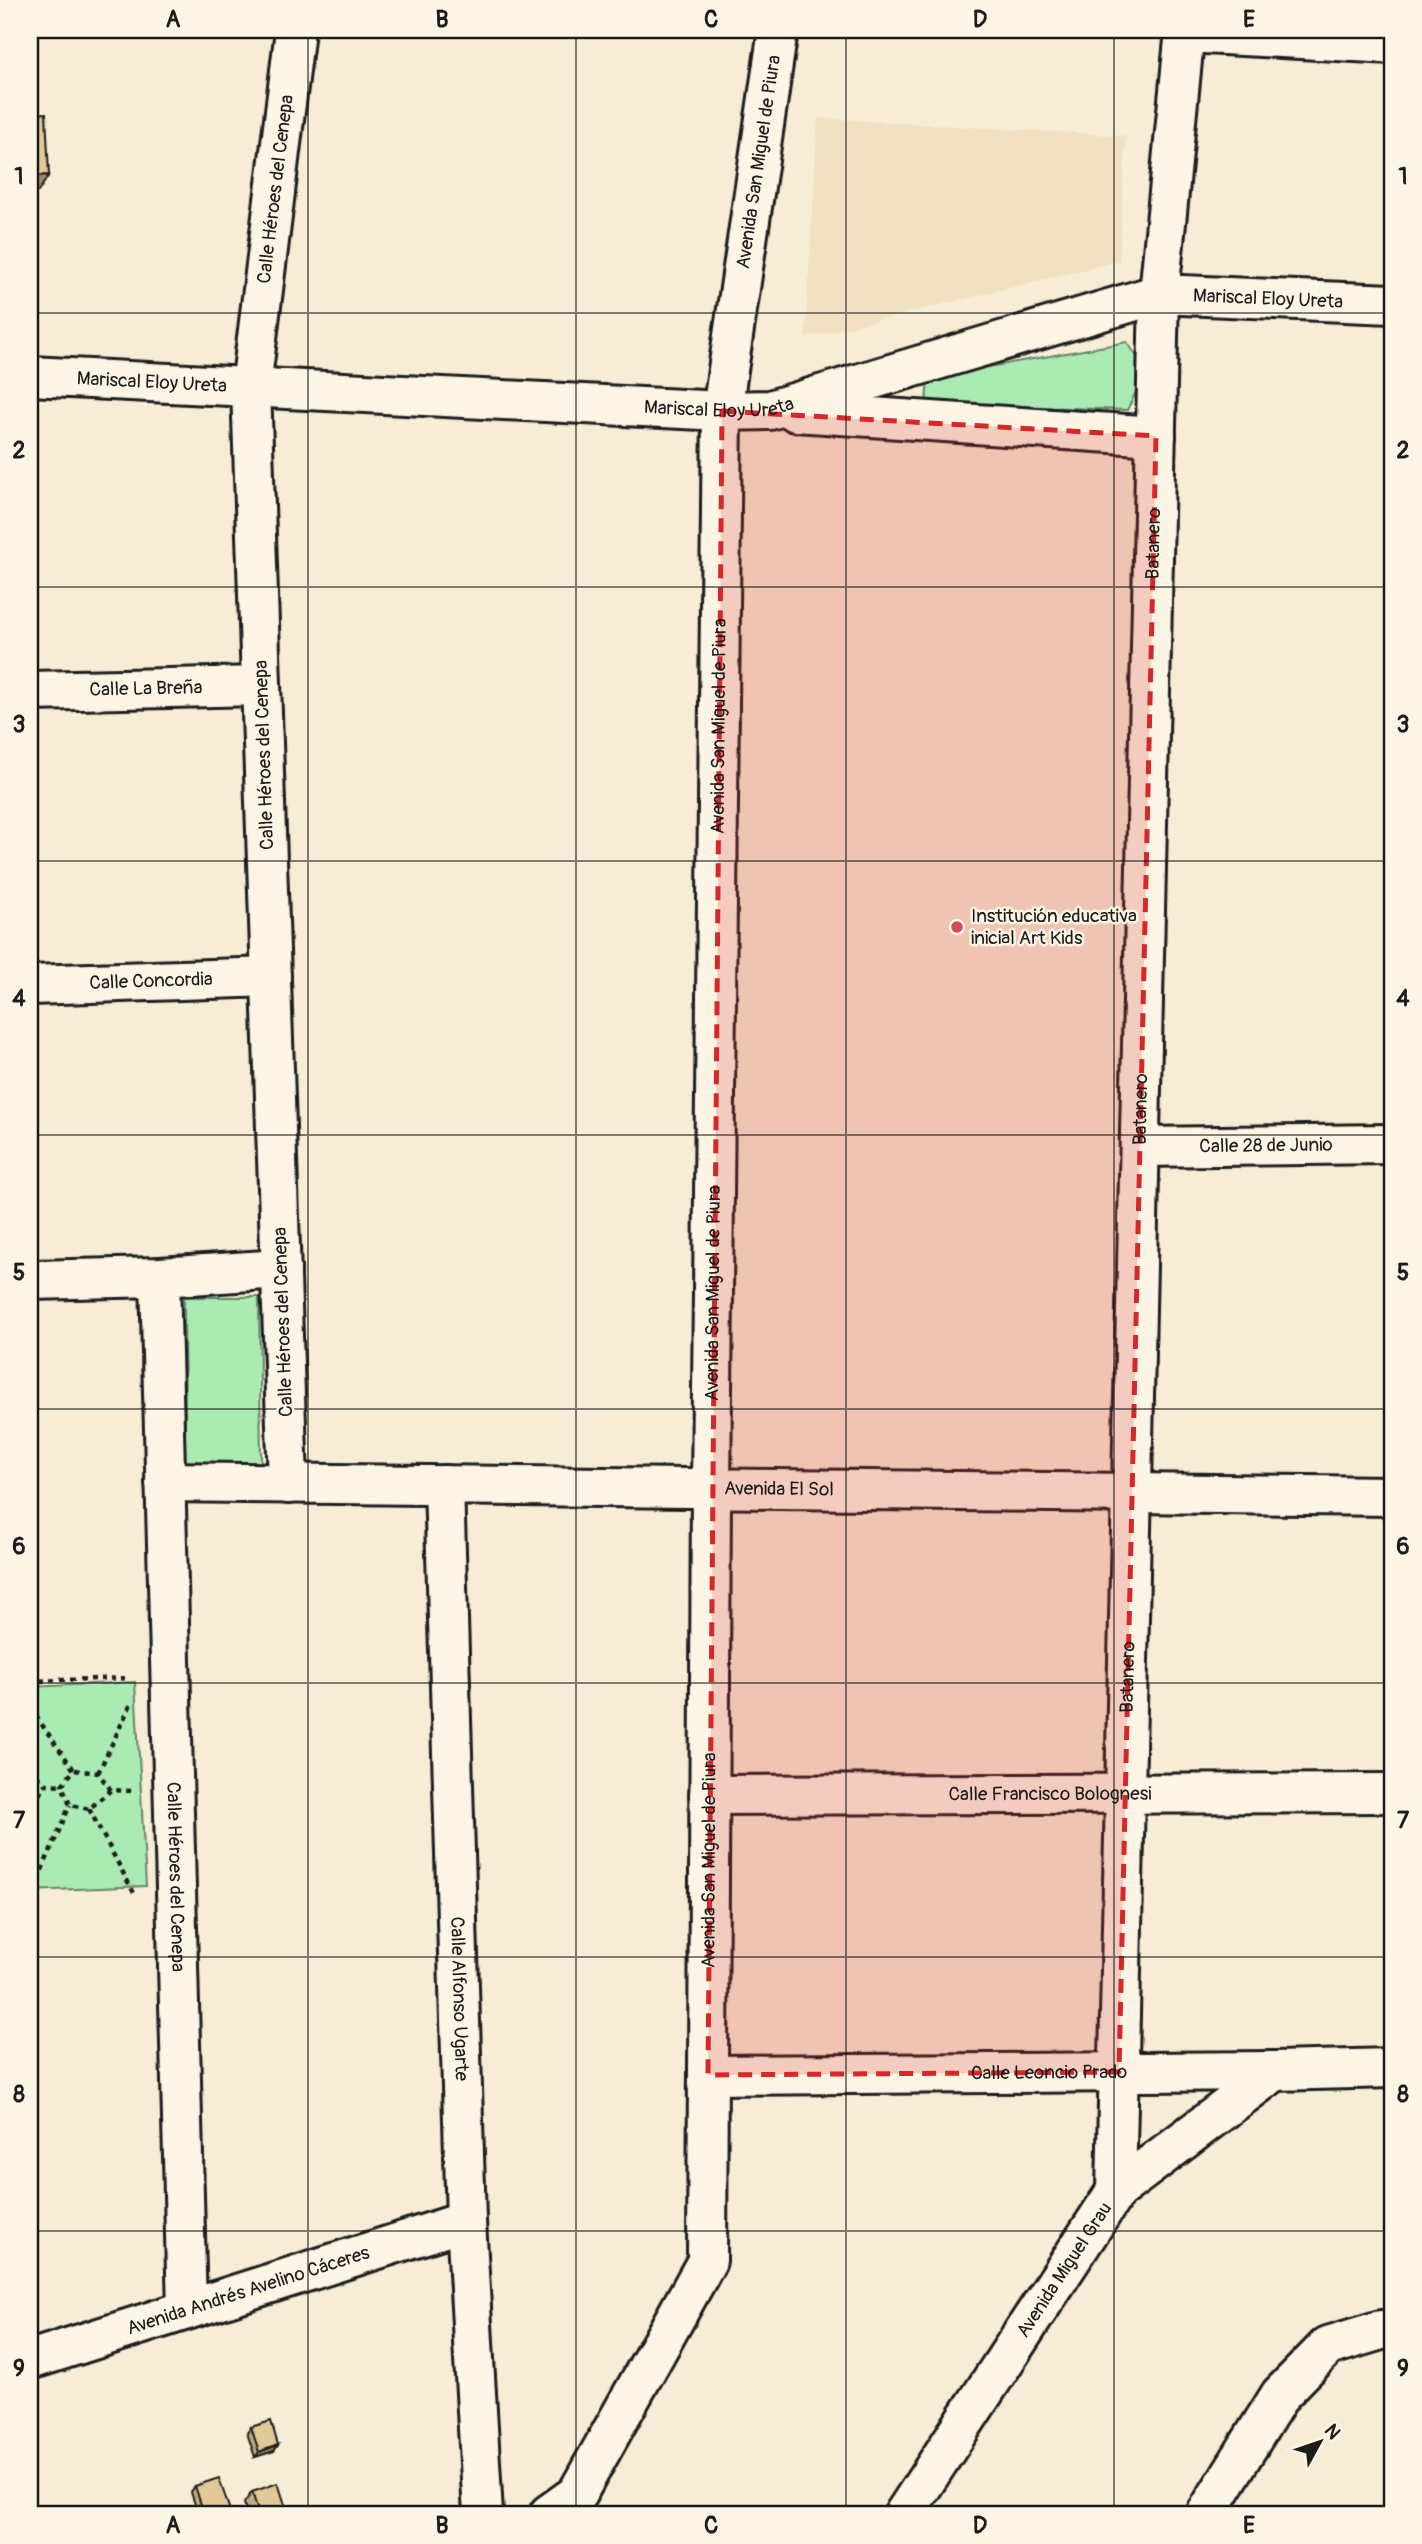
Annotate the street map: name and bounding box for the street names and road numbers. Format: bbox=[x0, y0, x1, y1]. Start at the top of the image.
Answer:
street label: Avenida San Miguel de Piura bbox=[731, 53, 786, 270]
street label: Calle Héroes del Cenepa bbox=[252, 93, 299, 285]
street label: Mariscal Eloy Ureta bbox=[1193, 283, 1344, 314]
street label: Mariscal Eloy Ureta bbox=[76, 366, 228, 398]
street label: Mariscal Eloy Ureta bbox=[644, 392, 797, 423]
street label: Batanero bbox=[1141, 507, 1166, 580]
street label: Avenida San Miguel de Piura bbox=[706, 618, 732, 834]
street label: Calle Héroes del Cenepa bbox=[249, 659, 279, 850]
street label: Calle La Breña bbox=[89, 675, 203, 702]
street label: Calle Concordia bbox=[89, 967, 213, 995]
street label: Batanero bbox=[1128, 1073, 1153, 1145]
street label: Calle 28 de Junio bbox=[1199, 1133, 1333, 1158]
street label: Avenida San Miguel de Piura bbox=[700, 1185, 726, 1401]
street label: Calle Héroes del Cenepa bbox=[268, 1226, 298, 1417]
street label: Avenida El Sol bbox=[724, 1476, 834, 1502]
street label: Batanero bbox=[1115, 1641, 1140, 1713]
street label: Avenida San Miguel de Piura bbox=[697, 1752, 722, 1968]
street label: Calle Héroes del Cenepa bbox=[161, 1781, 190, 1972]
street label: Calle Francisco Bolognesi bbox=[948, 1782, 1152, 1806]
street label: Calle Alfonso Ugarte bbox=[445, 1916, 474, 2082]
street label: Calle Leoncio Prado bbox=[971, 2060, 1127, 2085]
street label: Avenida Miguel Grau bbox=[1011, 2198, 1117, 2342]
street label: Avenida Andrés Avelino Cáceres bbox=[124, 2240, 373, 2340]

